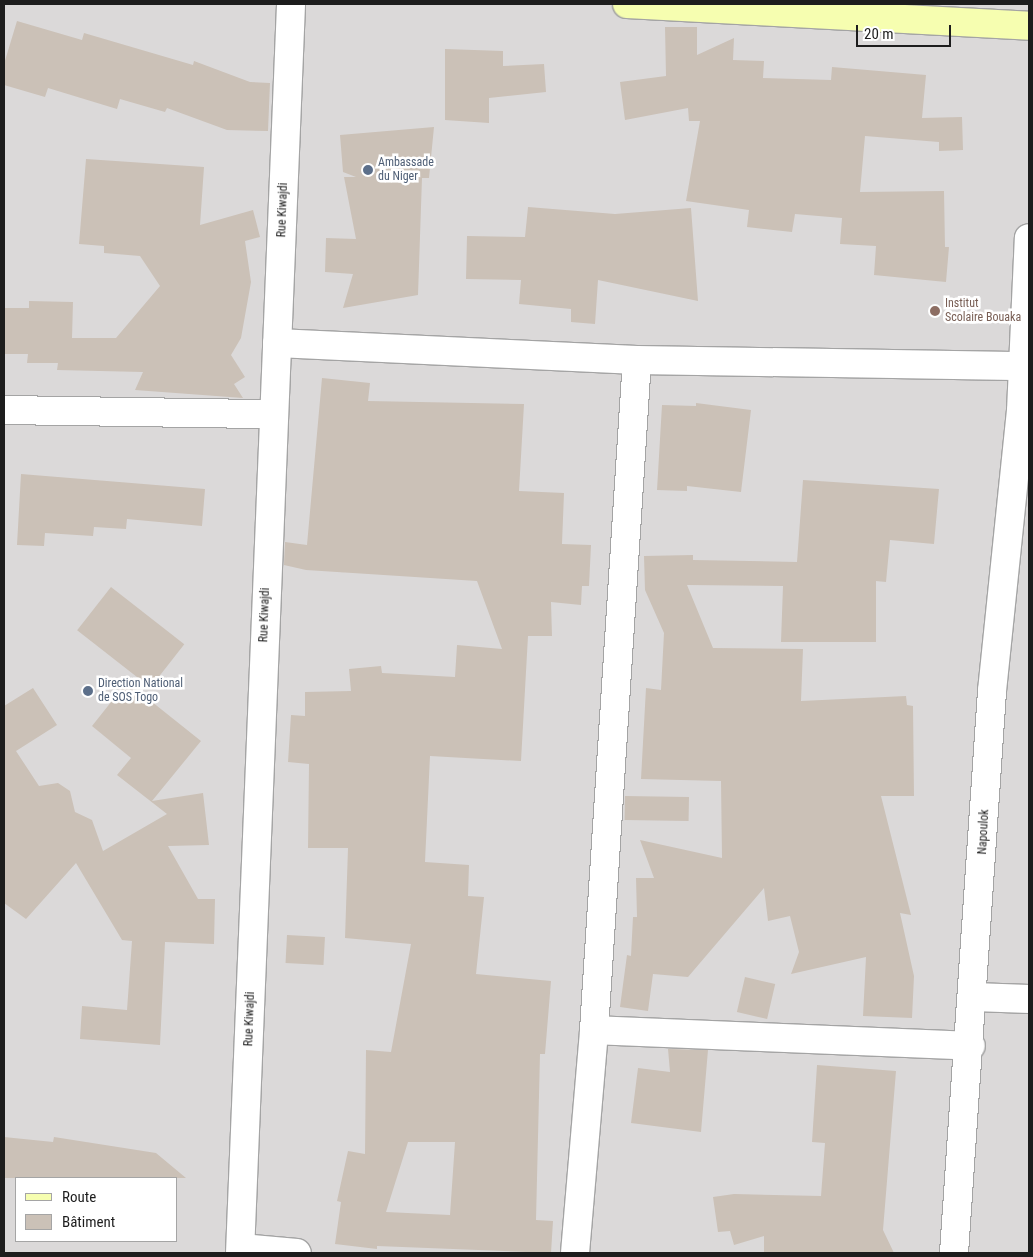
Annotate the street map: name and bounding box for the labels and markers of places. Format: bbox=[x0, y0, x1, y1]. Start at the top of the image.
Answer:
place label: Ambassade du Niger bbox=[378, 156, 434, 184]
marker: Ambassade du Niger bbox=[362, 164, 374, 176]
place label: Institut Scolaire Bouaka bbox=[945, 297, 1021, 325]
marker: Institut Scolaire Bouaka bbox=[929, 305, 941, 317]
place label: Direction National de SOS Togo bbox=[98, 677, 183, 705]
marker: Direction National de SOS Togo bbox=[82, 685, 94, 697]

